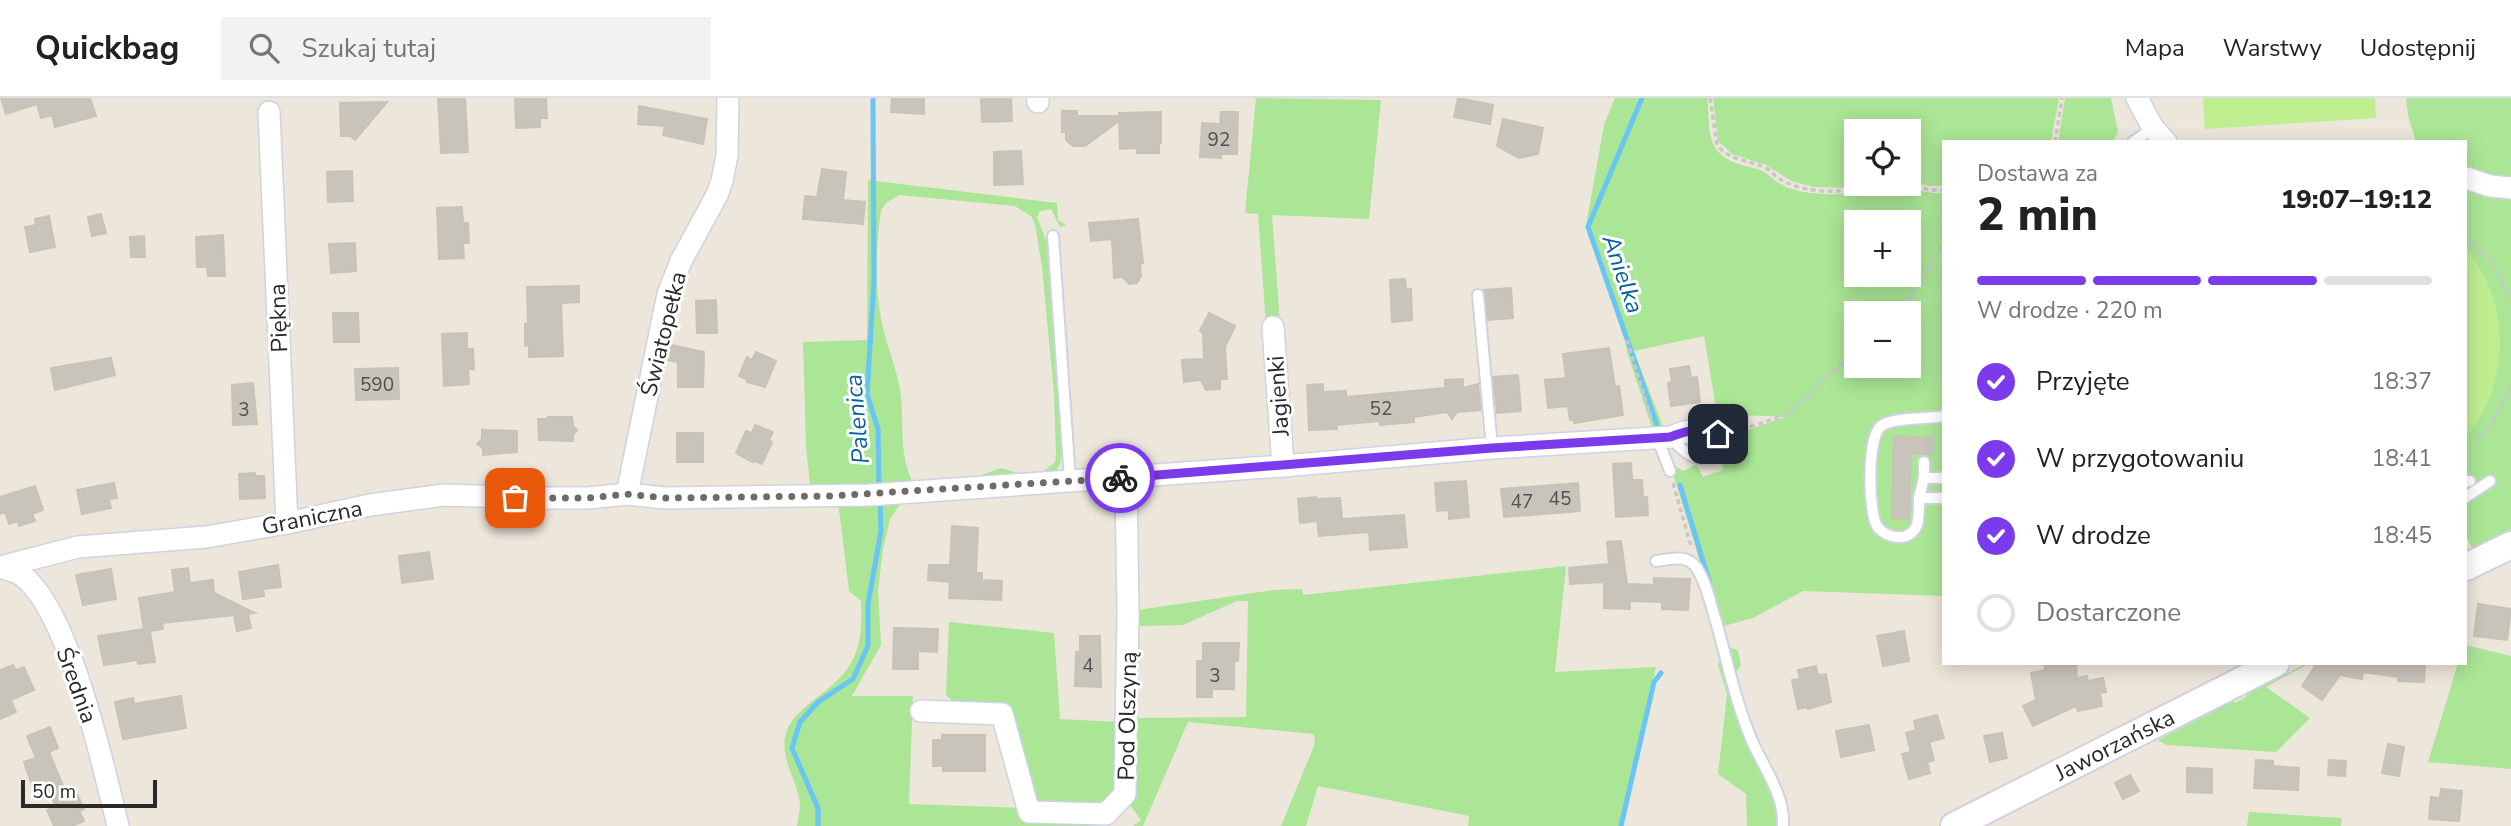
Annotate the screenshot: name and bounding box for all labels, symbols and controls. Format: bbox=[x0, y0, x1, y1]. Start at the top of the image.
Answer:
search box bbox=[221, 17, 711, 80]
text: Quickbag bbox=[35, 26, 179, 71]
icon: search bbox=[245, 29, 283, 67]
text: Szukaj tutaj bbox=[301, 31, 436, 66]
text: Mapa bbox=[2125, 32, 2185, 64]
text: Warstwy bbox=[2223, 32, 2322, 64]
text: Udostępnij bbox=[2360, 32, 2476, 64]
map controls bbox=[1844, 119, 1921, 378]
button: locate bbox=[1844, 119, 1921, 196]
house number: 92 bbox=[1208, 127, 1230, 153]
text: Dostawa za bbox=[1977, 158, 2098, 189]
text: 19:07–19:12 bbox=[2281, 182, 2432, 217]
text: 2 min bbox=[1977, 183, 2098, 246]
button: + bbox=[1844, 210, 1921, 287]
water label: Anielka bbox=[1594, 229, 1651, 318]
street label: Światopełka bbox=[633, 268, 694, 400]
street label: Piękna bbox=[262, 283, 295, 353]
text: W drodze · 220 m bbox=[1977, 295, 2163, 326]
button: − bbox=[1844, 301, 1921, 378]
street label: Jagienki bbox=[1260, 355, 1297, 438]
icon: check bbox=[1977, 363, 2015, 401]
text: Przyjęte bbox=[2036, 364, 2130, 399]
text: 18:37 bbox=[2372, 366, 2432, 397]
house number: 590 bbox=[360, 372, 394, 398]
water label: Palenica bbox=[837, 373, 877, 465]
house number: 52 bbox=[1370, 396, 1392, 422]
house number: 3 bbox=[238, 397, 250, 423]
pin bbox=[1688, 404, 1748, 464]
icon: home bbox=[1699, 415, 1737, 453]
icon: check bbox=[1977, 440, 2015, 478]
text: W przygotowaniu bbox=[2036, 441, 2244, 476]
courier bbox=[1085, 443, 1155, 513]
text: 18:41 bbox=[2372, 443, 2432, 474]
icon: bike bbox=[1101, 459, 1139, 497]
pin bbox=[485, 468, 545, 528]
icon: bag bbox=[496, 479, 534, 517]
house number: 45 bbox=[1549, 486, 1571, 512]
house number: 47 bbox=[1511, 489, 1533, 515]
street label: Graniczna bbox=[259, 493, 365, 542]
icon: check bbox=[1977, 517, 2015, 555]
text: W drodze bbox=[2036, 518, 2151, 553]
text: 18:45 bbox=[2372, 520, 2432, 551]
text: Dostarczone bbox=[2036, 595, 2181, 630]
street label: Średnia bbox=[49, 643, 105, 727]
street label: Pod Olszyną bbox=[1111, 651, 1144, 781]
house number: 4 bbox=[1082, 653, 1094, 679]
house number: 3 bbox=[1209, 663, 1221, 689]
street label: Jaworzańska bbox=[2049, 702, 2180, 789]
scale bar bbox=[21, 777, 158, 809]
text: 50 m bbox=[32, 779, 76, 805]

